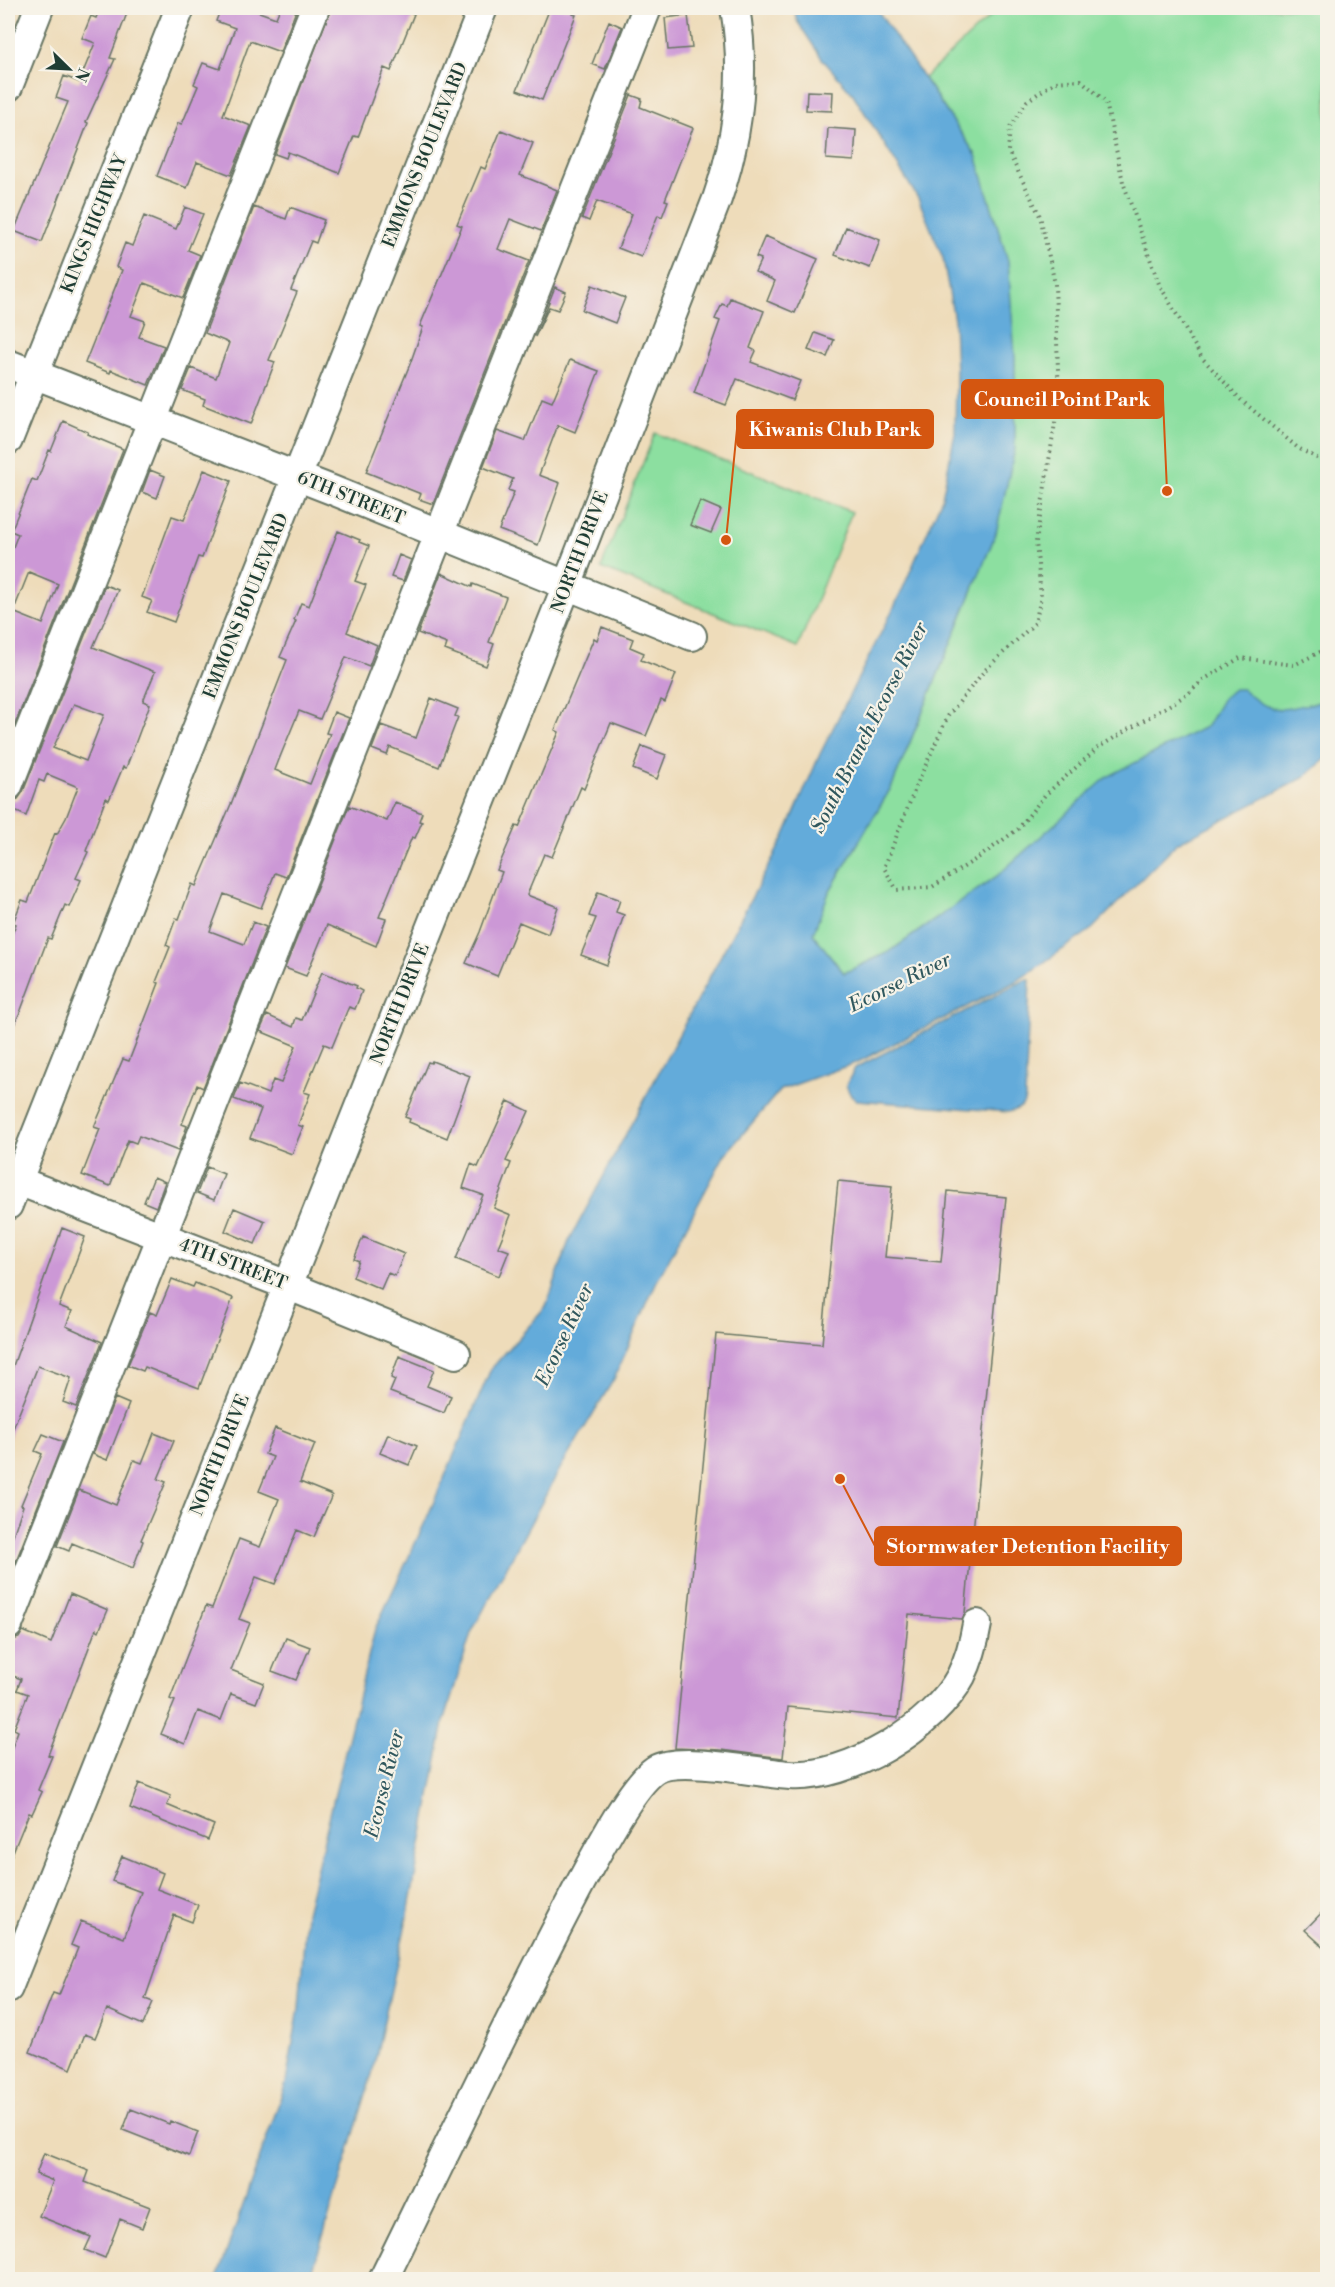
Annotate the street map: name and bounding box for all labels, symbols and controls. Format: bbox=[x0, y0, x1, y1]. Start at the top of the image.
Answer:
north arrow bbox=[39, 39, 99, 99]
street label: EMMONS BOULEVARD bbox=[377, 59, 473, 251]
text: N bbox=[70, 65, 93, 85]
street label: KINGS HIGHWAY bbox=[56, 150, 133, 297]
callout: Council Point Park bbox=[962, 380, 1163, 418]
text: Council Point Park bbox=[974, 388, 1151, 413]
callout: Kiwanis Club Park bbox=[737, 410, 933, 448]
text: Kiwanis Club Park bbox=[749, 418, 922, 443]
street label: 6TH STREET bbox=[294, 466, 409, 530]
street label: NORTH DRIVE bbox=[546, 488, 614, 616]
street label: EMMONS BOULEVARD bbox=[198, 510, 294, 702]
water label: South Branch Ecorse River bbox=[806, 618, 934, 838]
street label: NORTH DRIVE bbox=[365, 940, 435, 1068]
water label: Ecorse River bbox=[844, 947, 956, 1019]
street label: 4TH STREET bbox=[176, 1233, 291, 1295]
water label: Ecorse River bbox=[530, 1279, 600, 1391]
street label: NORTH DRIVE bbox=[185, 1391, 255, 1519]
callout: Stormwater Detention Facility bbox=[875, 1527, 1181, 1565]
text: Stormwater Detention Facility bbox=[887, 1535, 1170, 1560]
water label: Ecorse River bbox=[359, 1727, 411, 1842]

